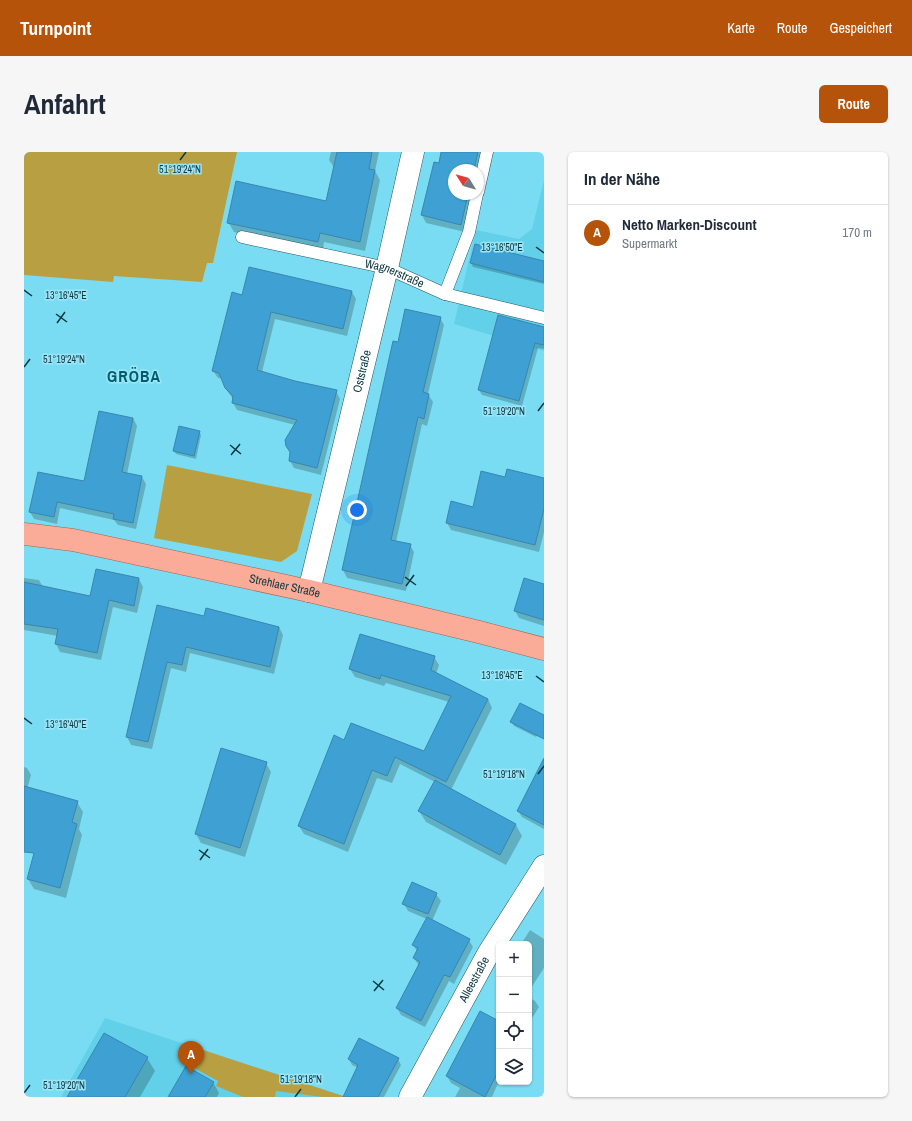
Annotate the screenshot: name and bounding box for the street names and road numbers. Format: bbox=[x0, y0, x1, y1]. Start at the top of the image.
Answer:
street label: Wagnerstraße bbox=[363, 256, 427, 292]
street label: Oststraße bbox=[349, 348, 375, 394]
street label: Strehlaer Straße bbox=[248, 570, 322, 601]
street label: Alleestraße bbox=[455, 954, 493, 1006]

